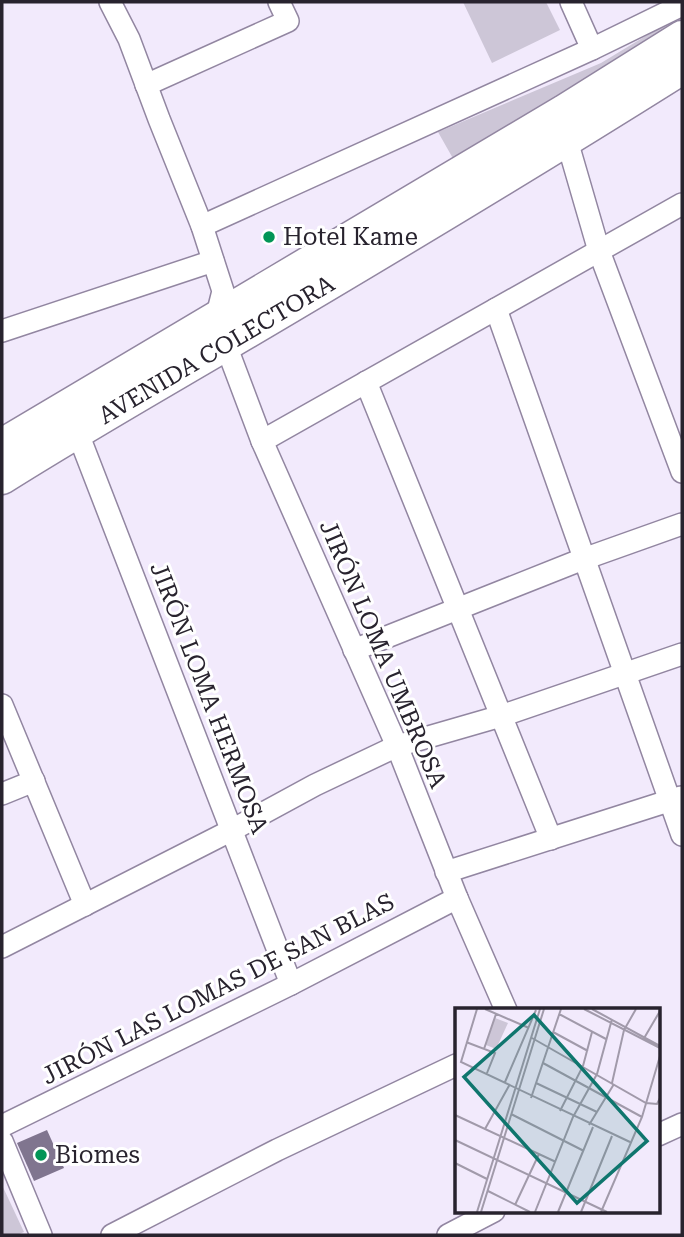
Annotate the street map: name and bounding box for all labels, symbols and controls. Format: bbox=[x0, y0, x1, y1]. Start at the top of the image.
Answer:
place label: Hotel Kame bbox=[283, 223, 418, 251]
marker: Hotel Kame bbox=[261, 229, 277, 245]
street label: AVENIDA COLECTORA bbox=[94, 269, 340, 430]
street label: JIRÓN LOMA UMBROSA bbox=[314, 515, 453, 792]
street label: JIRÓN LOMA HERMOSA bbox=[144, 558, 275, 838]
street label: JIRÓN LAS LOMAS DE SAN BLAS bbox=[37, 887, 399, 1090]
inset map bbox=[455, 1008, 660, 1212]
place label: Biomes bbox=[55, 1141, 140, 1169]
marker: Biomes bbox=[33, 1147, 49, 1163]

